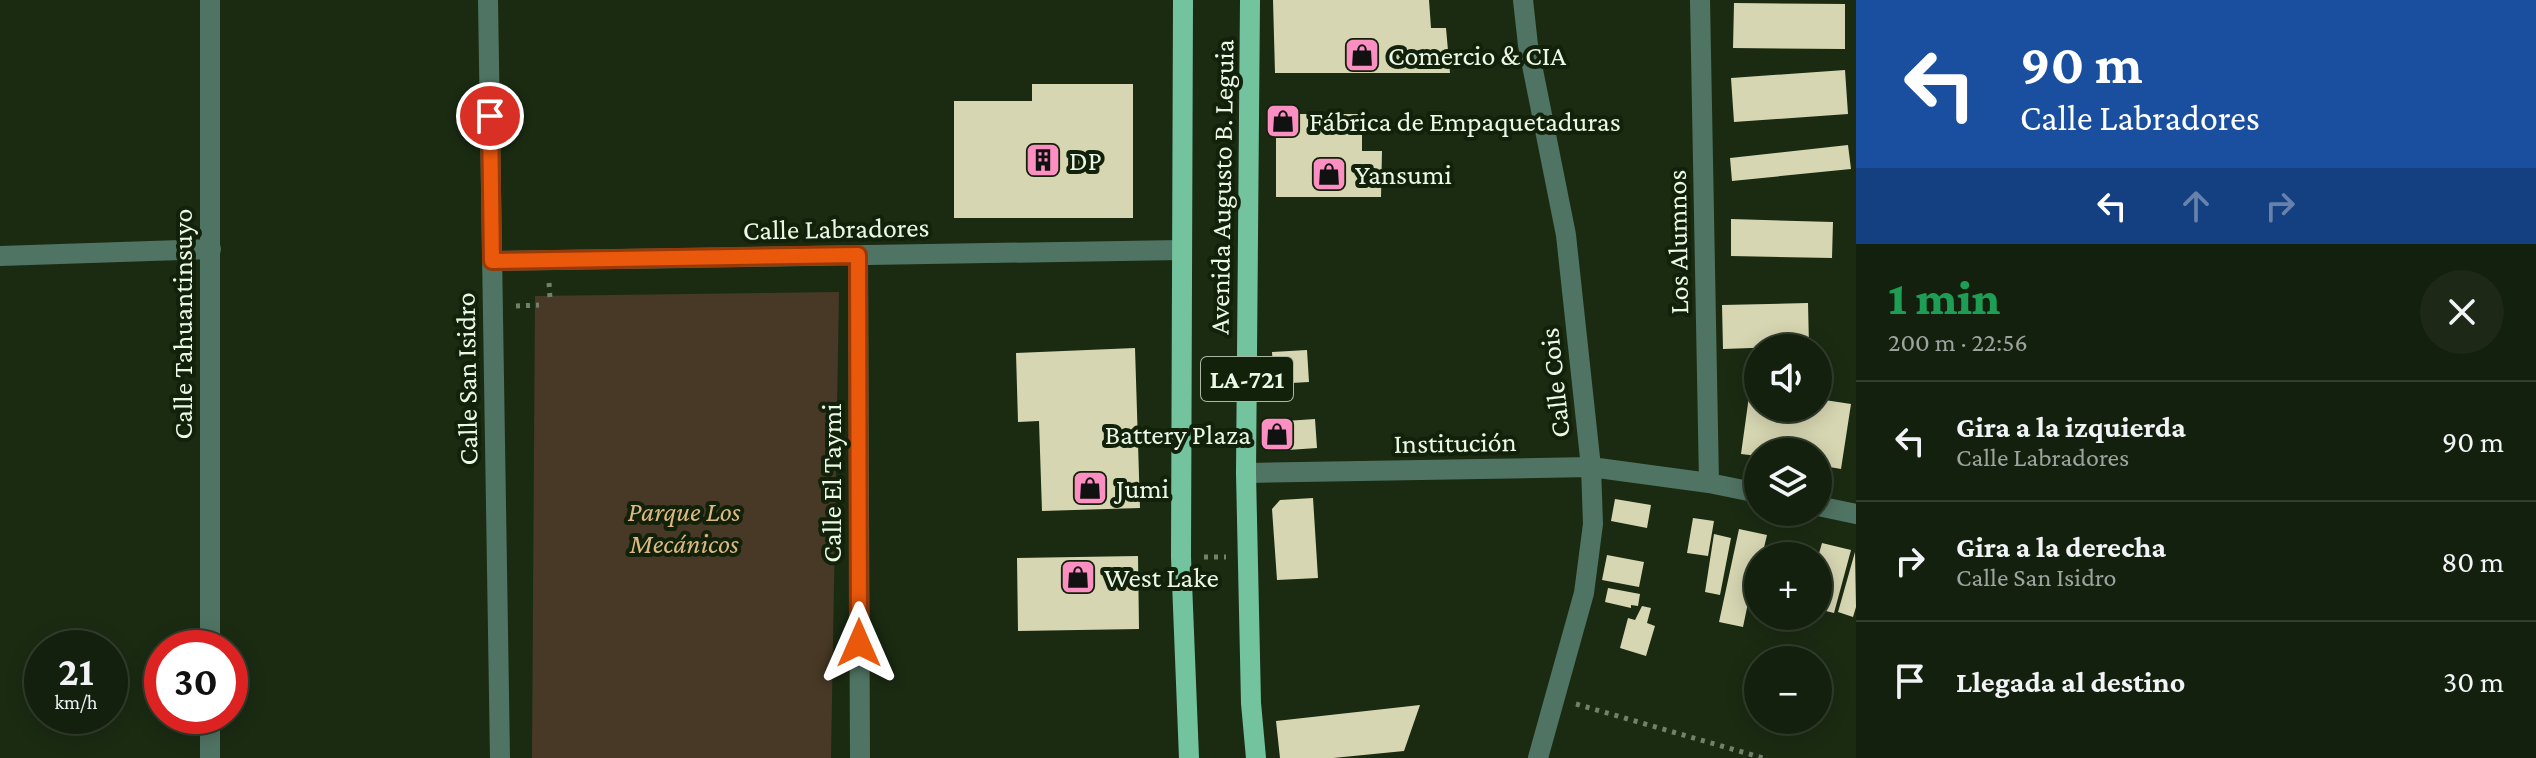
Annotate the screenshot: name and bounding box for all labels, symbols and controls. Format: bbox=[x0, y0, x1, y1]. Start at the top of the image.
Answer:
icon: left bbox=[1888, 32, 1992, 136]
text: 90 m bbox=[2020, 33, 2143, 95]
shop icon: Comercio & CIA bbox=[1343, 36, 1381, 74]
street label: Avenida Augusto B. Leguia bbox=[1203, 39, 1240, 335]
place label: Comercio & CIA bbox=[1388, 40, 1566, 71]
pin bbox=[456, 82, 524, 150]
icon: arrive bbox=[468, 94, 512, 138]
text: Calle Labradores bbox=[2020, 98, 2260, 138]
shop icon: Fábrica de Empaquetaduras bbox=[1264, 102, 1302, 140]
place label: Fábrica de Empaquetaduras bbox=[1309, 106, 1621, 137]
building icon: DP bbox=[1024, 141, 1062, 179]
place label: DP bbox=[1069, 145, 1102, 176]
shop icon: Yansumi bbox=[1310, 155, 1348, 193]
place label: Yansumi bbox=[1355, 159, 1452, 190]
street label: Los Alumnos bbox=[1661, 169, 1694, 315]
icon: left bbox=[2090, 184, 2134, 228]
icon: ahead bbox=[2174, 184, 2218, 228]
icon: right bbox=[2258, 184, 2302, 228]
street label: Calle Tahuantinsuyo bbox=[167, 209, 198, 439]
street label: Calle Labradores bbox=[742, 211, 930, 246]
button: close bbox=[2420, 270, 2504, 354]
text: 1 min bbox=[1888, 271, 2000, 324]
street label: Calle San Isidro bbox=[449, 292, 484, 466]
street label: Calle Cois bbox=[1533, 327, 1576, 439]
text: 200 m · 22:56 bbox=[1888, 328, 2028, 357]
map controls bbox=[1744, 334, 1832, 734]
button: sound bbox=[1744, 334, 1832, 422]
road number: LA-721 bbox=[1201, 357, 1293, 401]
street label: Calle El Taymi bbox=[816, 403, 847, 563]
text: Gira a la izquierda bbox=[1956, 410, 2186, 443]
shop icon: Battery Plaza bbox=[1258, 415, 1296, 453]
place label: Battery Plaza bbox=[1105, 419, 1251, 450]
icon: left bbox=[1888, 419, 1932, 463]
text: 90 m bbox=[2442, 425, 2504, 458]
street label: Institución bbox=[1393, 426, 1517, 459]
button: layers bbox=[1744, 438, 1832, 526]
text: Calle Labradores bbox=[1956, 443, 2129, 472]
shop icon: Jumi bbox=[1071, 469, 1109, 507]
place label: Jumi bbox=[1113, 473, 1169, 504]
park label: Parque Los Mecánicos bbox=[628, 496, 741, 559]
text: Gira a la derecha bbox=[1956, 530, 2166, 563]
icon: right bbox=[1888, 539, 1932, 583]
button: + bbox=[1744, 542, 1832, 630]
text: 80 m bbox=[2441, 545, 2504, 578]
shop icon: West Lake bbox=[1059, 558, 1097, 596]
place label: West Lake bbox=[1104, 562, 1219, 593]
text: Calle San Isidro bbox=[1956, 563, 2116, 592]
position arrow bbox=[817, 601, 901, 685]
speed limit sign: 30 bbox=[144, 630, 248, 734]
button: − bbox=[1744, 646, 1832, 734]
text: 21 bbox=[58, 649, 94, 694]
icon: arrive bbox=[1888, 659, 1932, 703]
text: Llegada al destino bbox=[1956, 665, 2185, 698]
text: 30 m bbox=[2443, 665, 2504, 698]
text: km/h bbox=[54, 691, 98, 713]

